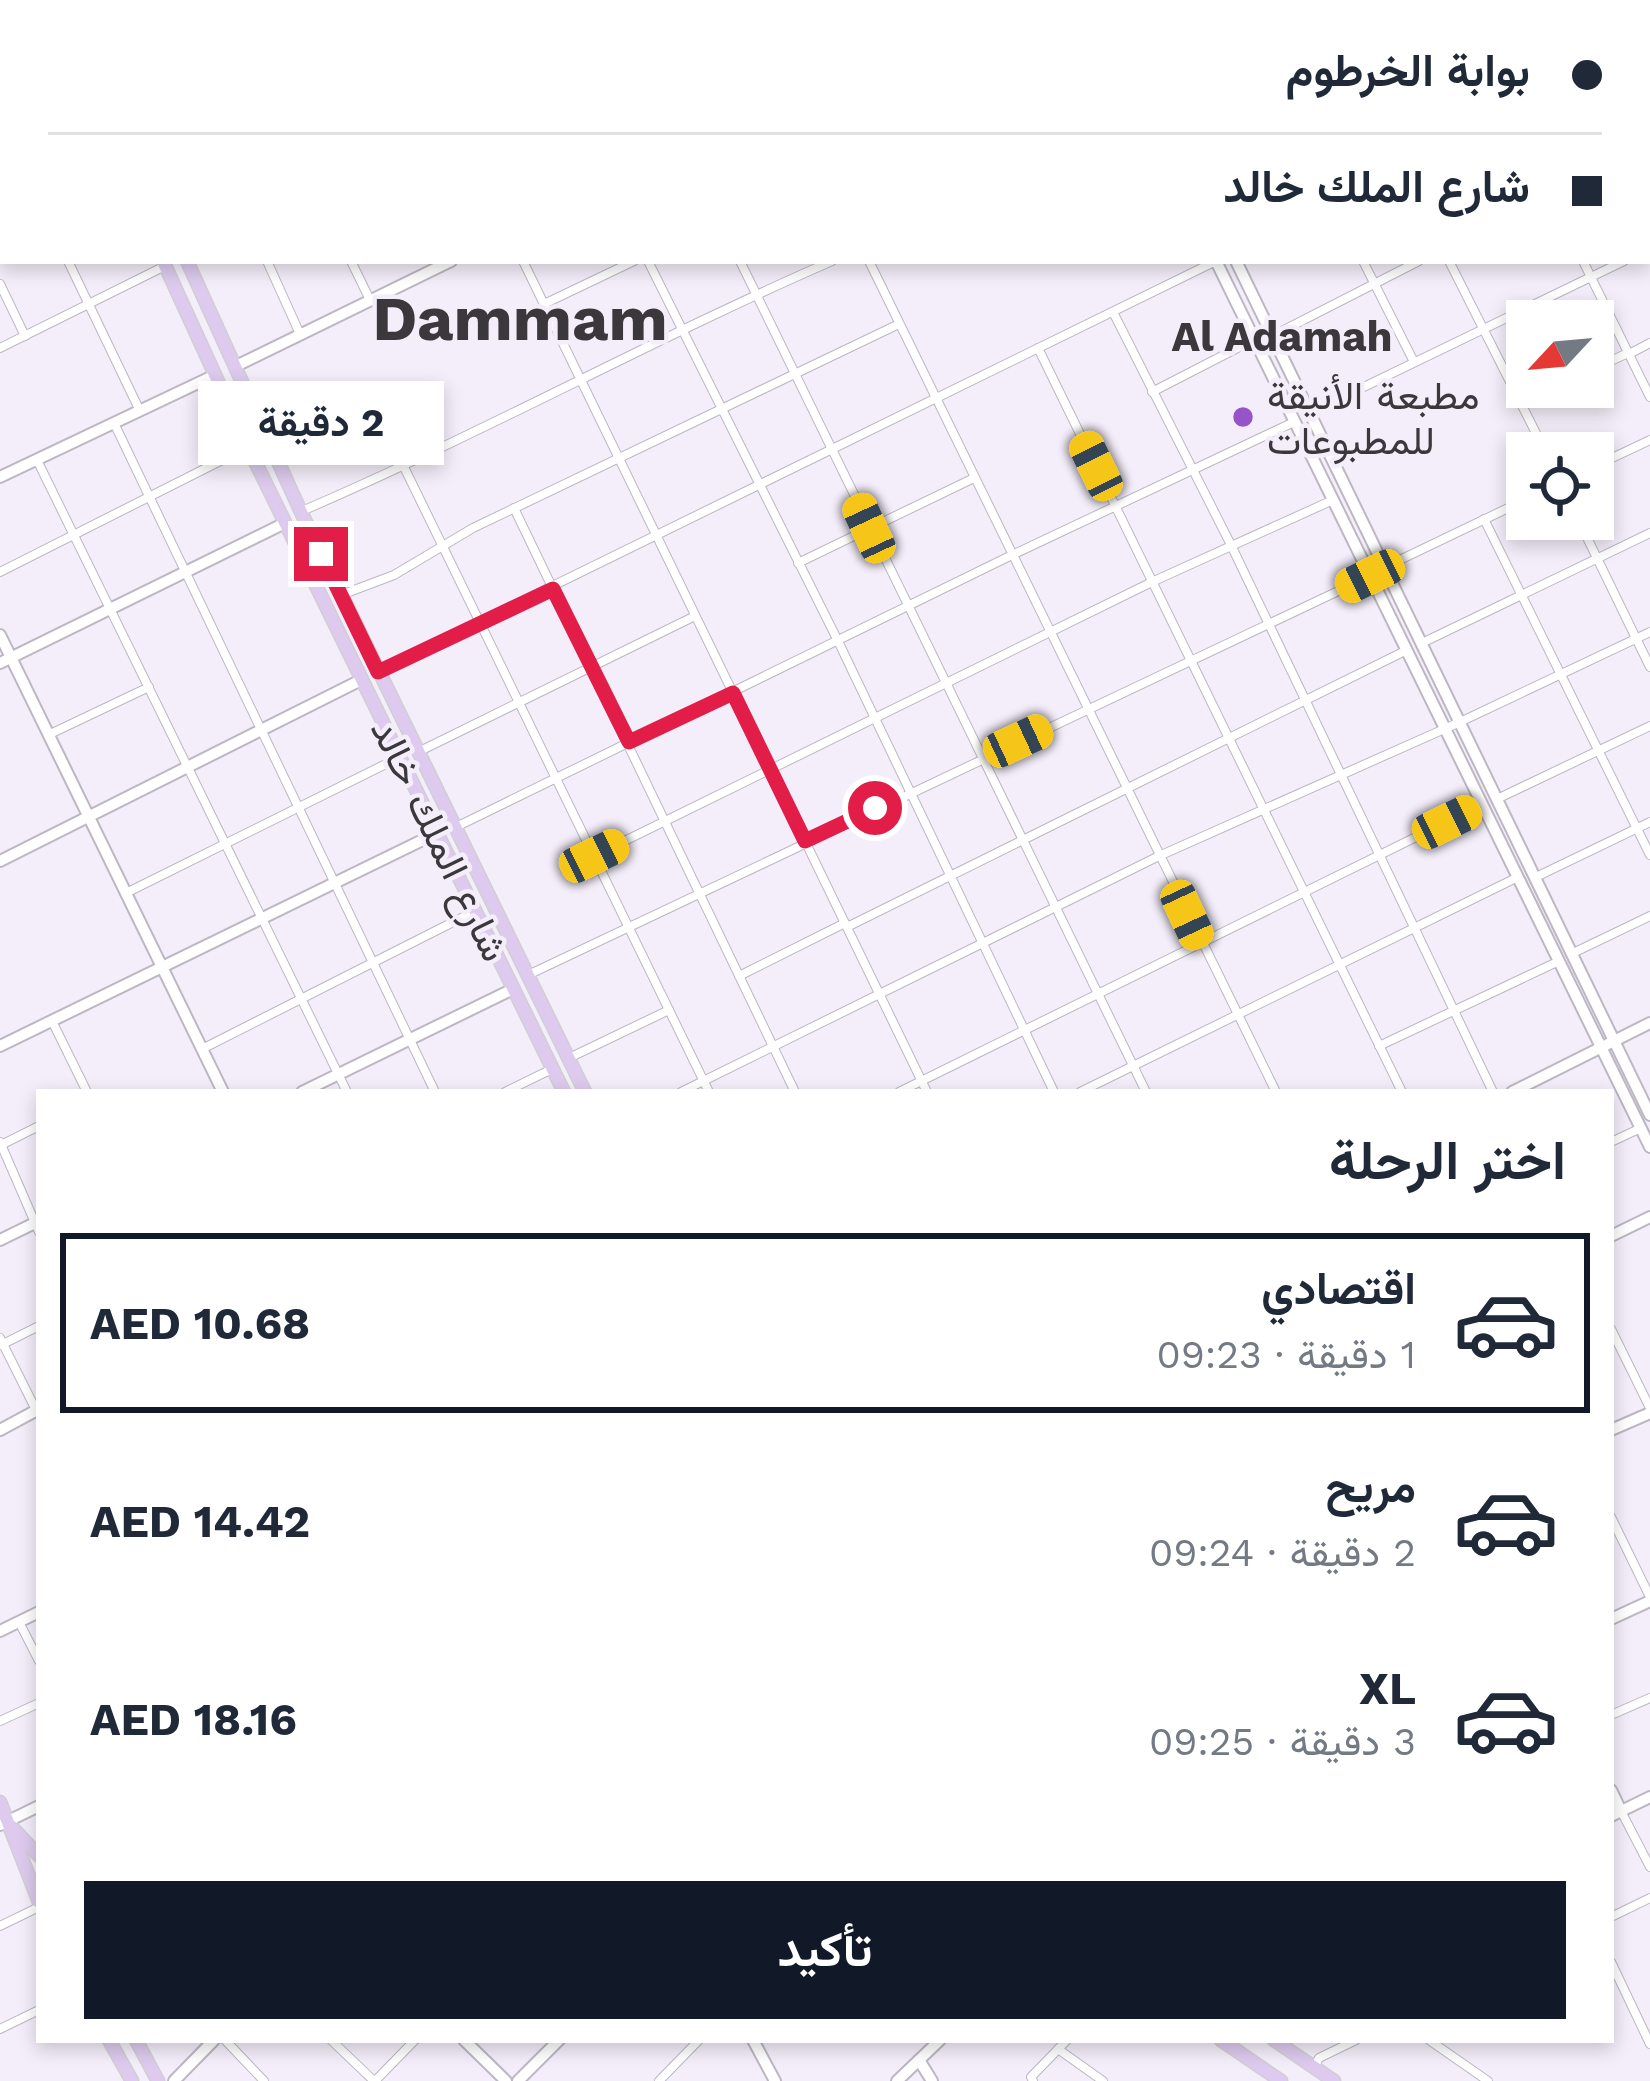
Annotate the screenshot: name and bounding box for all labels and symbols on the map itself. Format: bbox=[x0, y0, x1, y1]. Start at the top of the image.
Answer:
district label: Dammam bbox=[372, 281, 668, 355]
north arrow bbox=[1506, 300, 1614, 408]
district label: Al Adamah bbox=[1171, 312, 1393, 361]
place label: مطبعة الأنيقة للمطبوعات bbox=[1267, 373, 1480, 465]
callout: 2 دقيقة bbox=[198, 380, 444, 464]
marker: مطبعة الأنيقة للمطبوعات bbox=[1230, 404, 1256, 430]
car bbox=[1064, 426, 1128, 506]
car bbox=[837, 488, 901, 568]
route end bbox=[294, 527, 348, 581]
car bbox=[1330, 544, 1410, 608]
car bbox=[978, 709, 1058, 773]
street label: شارع الملك خالد bbox=[358, 712, 518, 970]
route start bbox=[848, 781, 902, 835]
car bbox=[1407, 790, 1487, 854]
car bbox=[554, 824, 634, 888]
car bbox=[1155, 875, 1219, 955]

